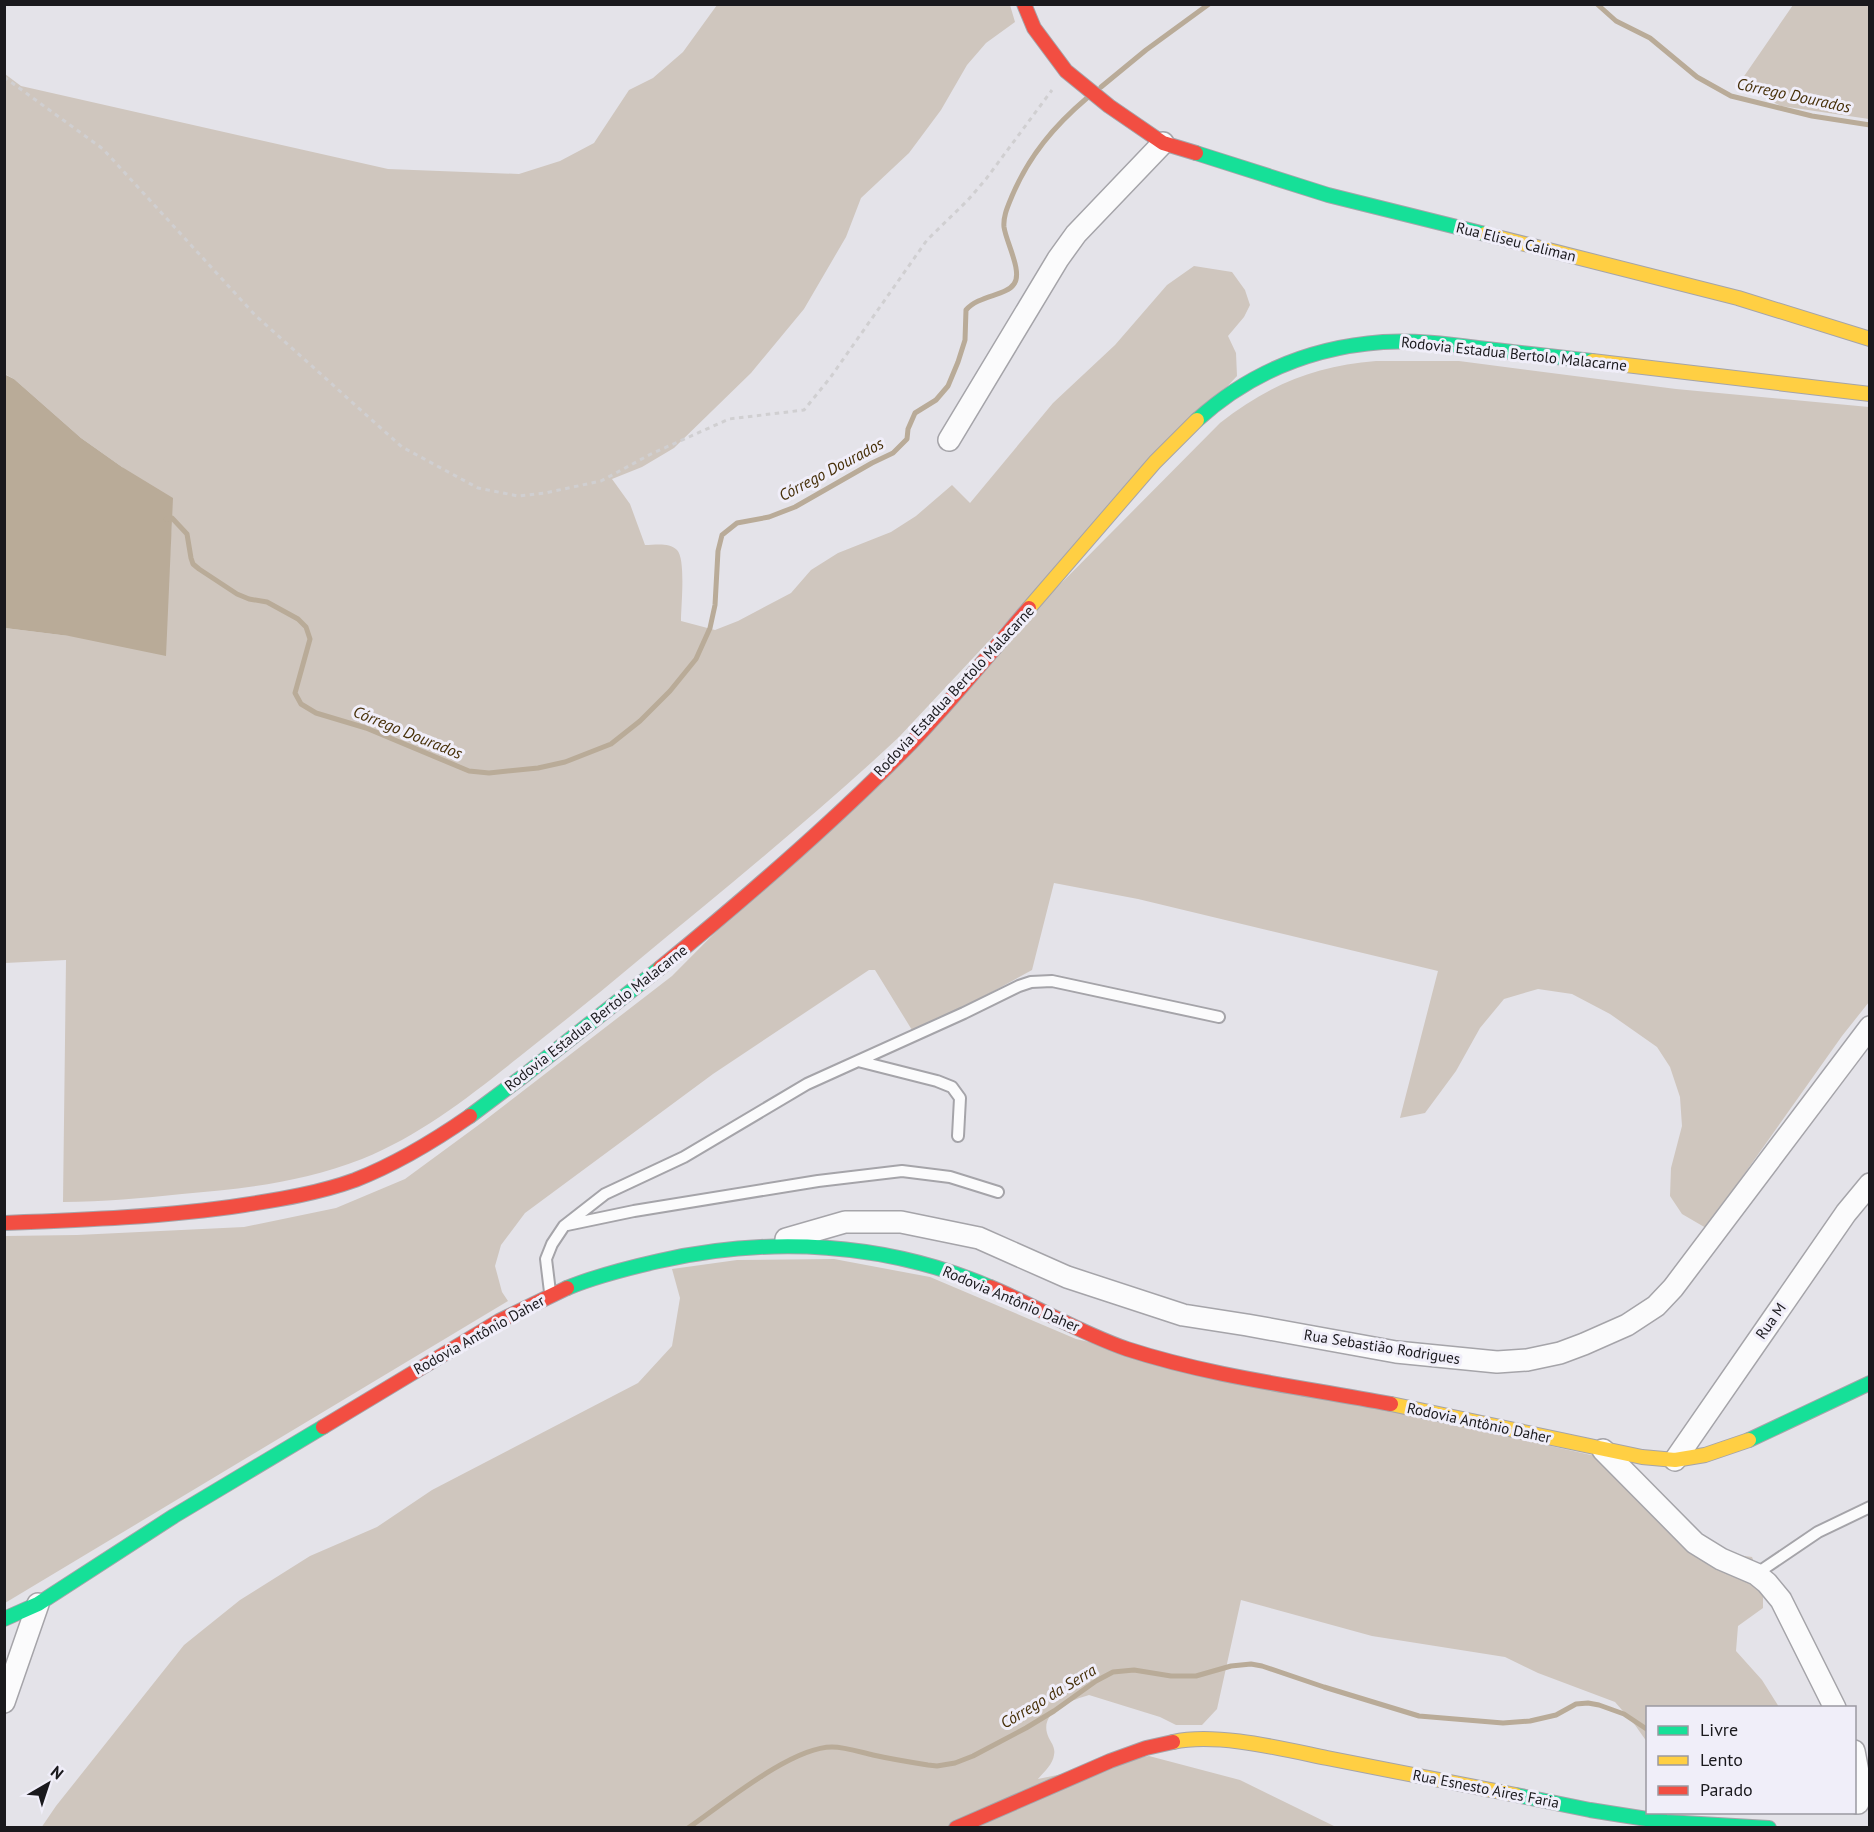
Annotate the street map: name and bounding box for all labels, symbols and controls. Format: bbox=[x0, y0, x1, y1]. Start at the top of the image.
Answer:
water label: Córrego Dourados bbox=[1735, 73, 1853, 117]
street label: Rua Eliseu Caliman bbox=[1454, 217, 1578, 266]
street label: Rodovia Estadua Bertolo Malacarne bbox=[1400, 332, 1628, 375]
water label: Córrego Dourados bbox=[775, 433, 887, 505]
street label: Rodovia Estadua Bertolo Malacarne bbox=[869, 601, 1038, 780]
water label: Córrego Dourados bbox=[351, 701, 466, 763]
street label: Rodovia Estadua Bertolo Malacarne bbox=[500, 940, 691, 1095]
street label: Rodovia Antônio Daher bbox=[940, 1261, 1082, 1336]
street label: Rodovia Antônio Daher bbox=[410, 1291, 548, 1378]
street label: Rua M bbox=[1751, 1299, 1790, 1343]
street label: Rua Sebastião Rodrigues bbox=[1303, 1325, 1462, 1368]
street label: Rodovia Antônio Daher bbox=[1405, 1398, 1553, 1447]
water label: Córrego da Serra bbox=[996, 1659, 1100, 1732]
legend bbox=[1646, 1706, 1856, 1814]
text: Livre bbox=[1700, 1718, 1738, 1741]
text: Lento bbox=[1700, 1748, 1743, 1771]
north arrow bbox=[18, 1754, 78, 1814]
text: N bbox=[47, 1761, 68, 1783]
street label: Rua Esnesto Aires Faria bbox=[1411, 1765, 1561, 1812]
text: Parado bbox=[1700, 1778, 1753, 1801]

